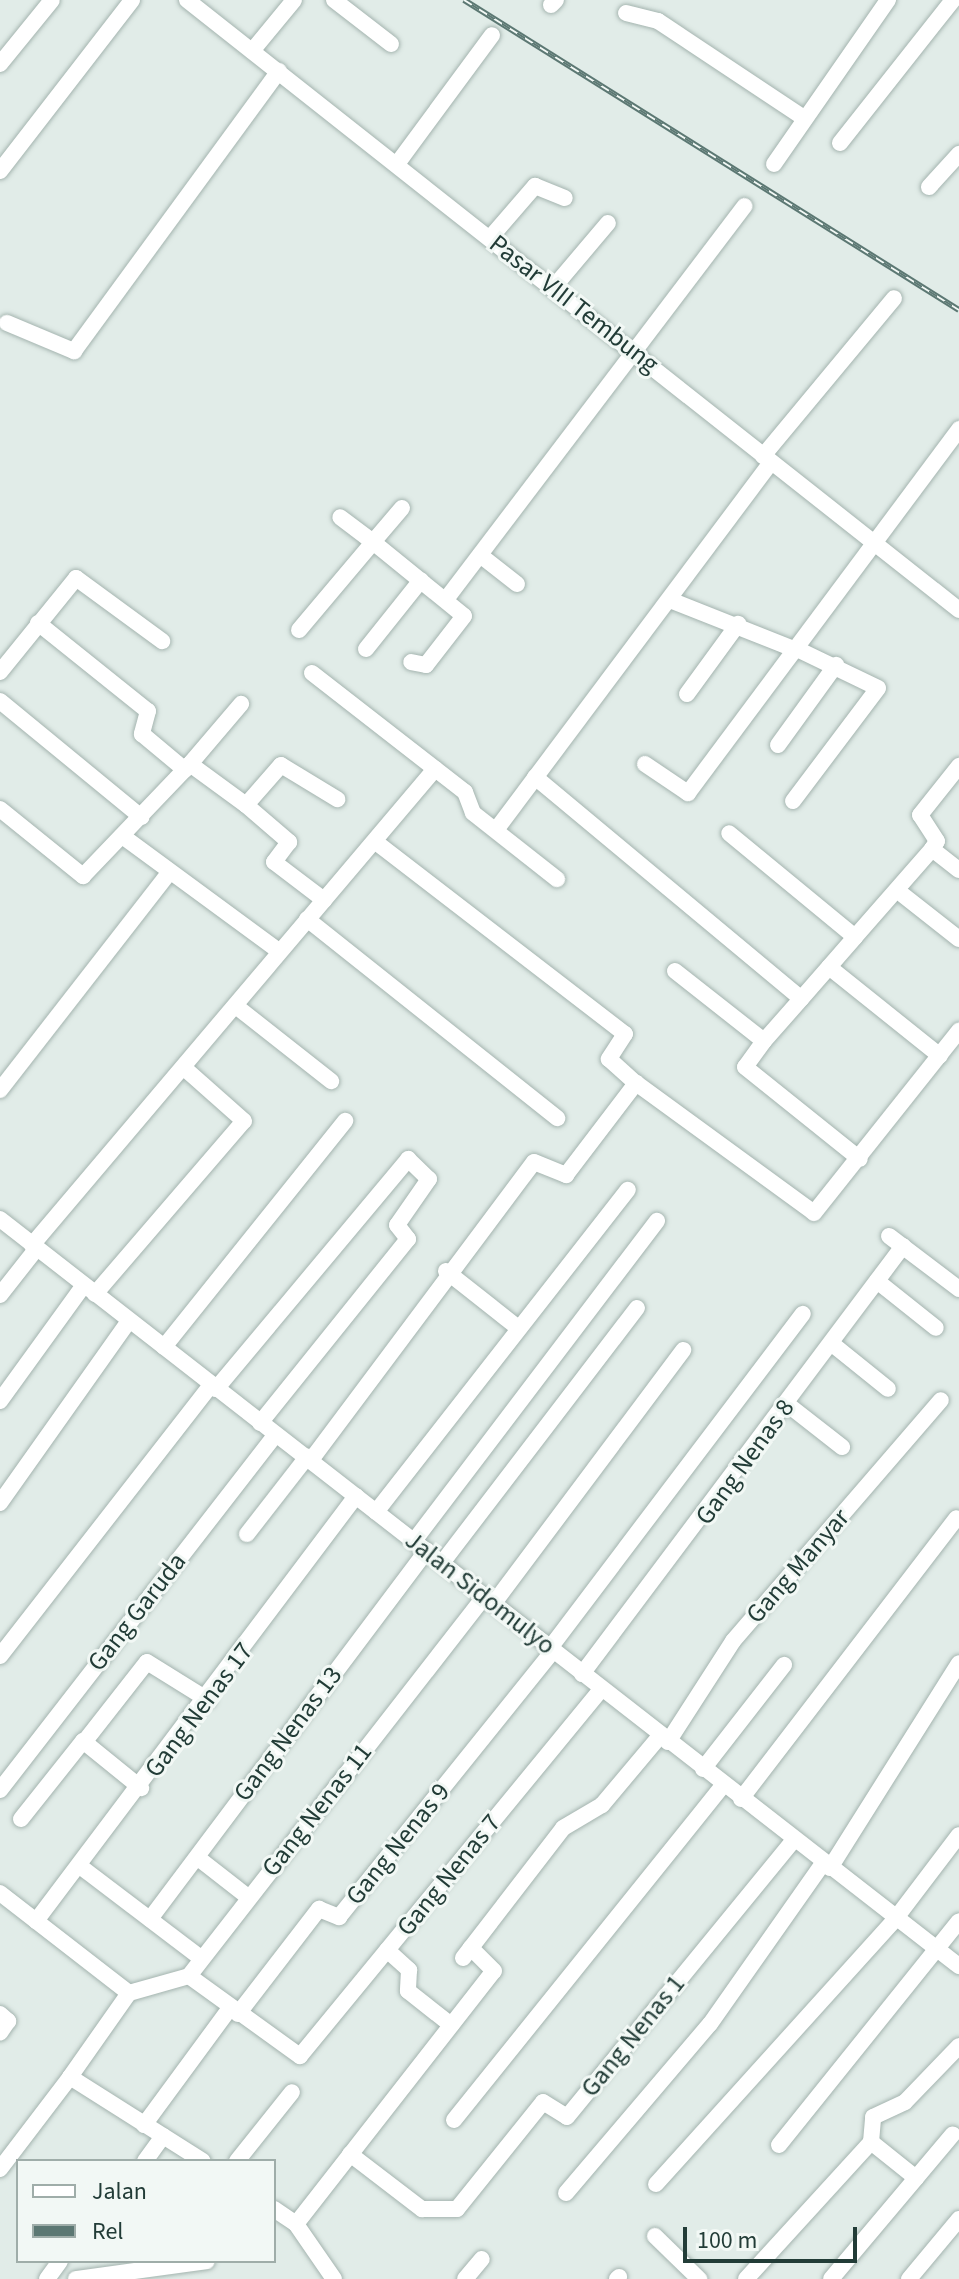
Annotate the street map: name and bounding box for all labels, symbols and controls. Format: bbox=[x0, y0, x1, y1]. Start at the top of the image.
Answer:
street label: Pasar VIII Tembung bbox=[483, 228, 665, 380]
street label: Gang Nenas 8 bbox=[689, 1393, 801, 1531]
street label: Gang Manyar bbox=[740, 1502, 856, 1630]
street label: Jalan Sidomulyo bbox=[399, 1525, 561, 1661]
street label: Gang Garuda bbox=[81, 1547, 193, 1677]
street label: Gang Nenas 17 bbox=[138, 1636, 260, 1784]
street label: Gang Nenas 13 bbox=[227, 1660, 349, 1808]
street label: Gang Nenas 11 bbox=[255, 1737, 379, 1883]
street label: Gang Nenas 9 bbox=[339, 1777, 457, 1911]
street label: Gang Nenas 7 bbox=[390, 1808, 508, 1942]
street label: Gang Nenas 1 bbox=[574, 1969, 692, 2103]
legend bbox=[16, 2159, 276, 2263]
text: Jalan bbox=[92, 2174, 147, 2209]
scale bar bbox=[687, 2211, 861, 2261]
text: Rel bbox=[92, 2214, 123, 2249]
text: 100 m bbox=[697, 2223, 757, 2258]

